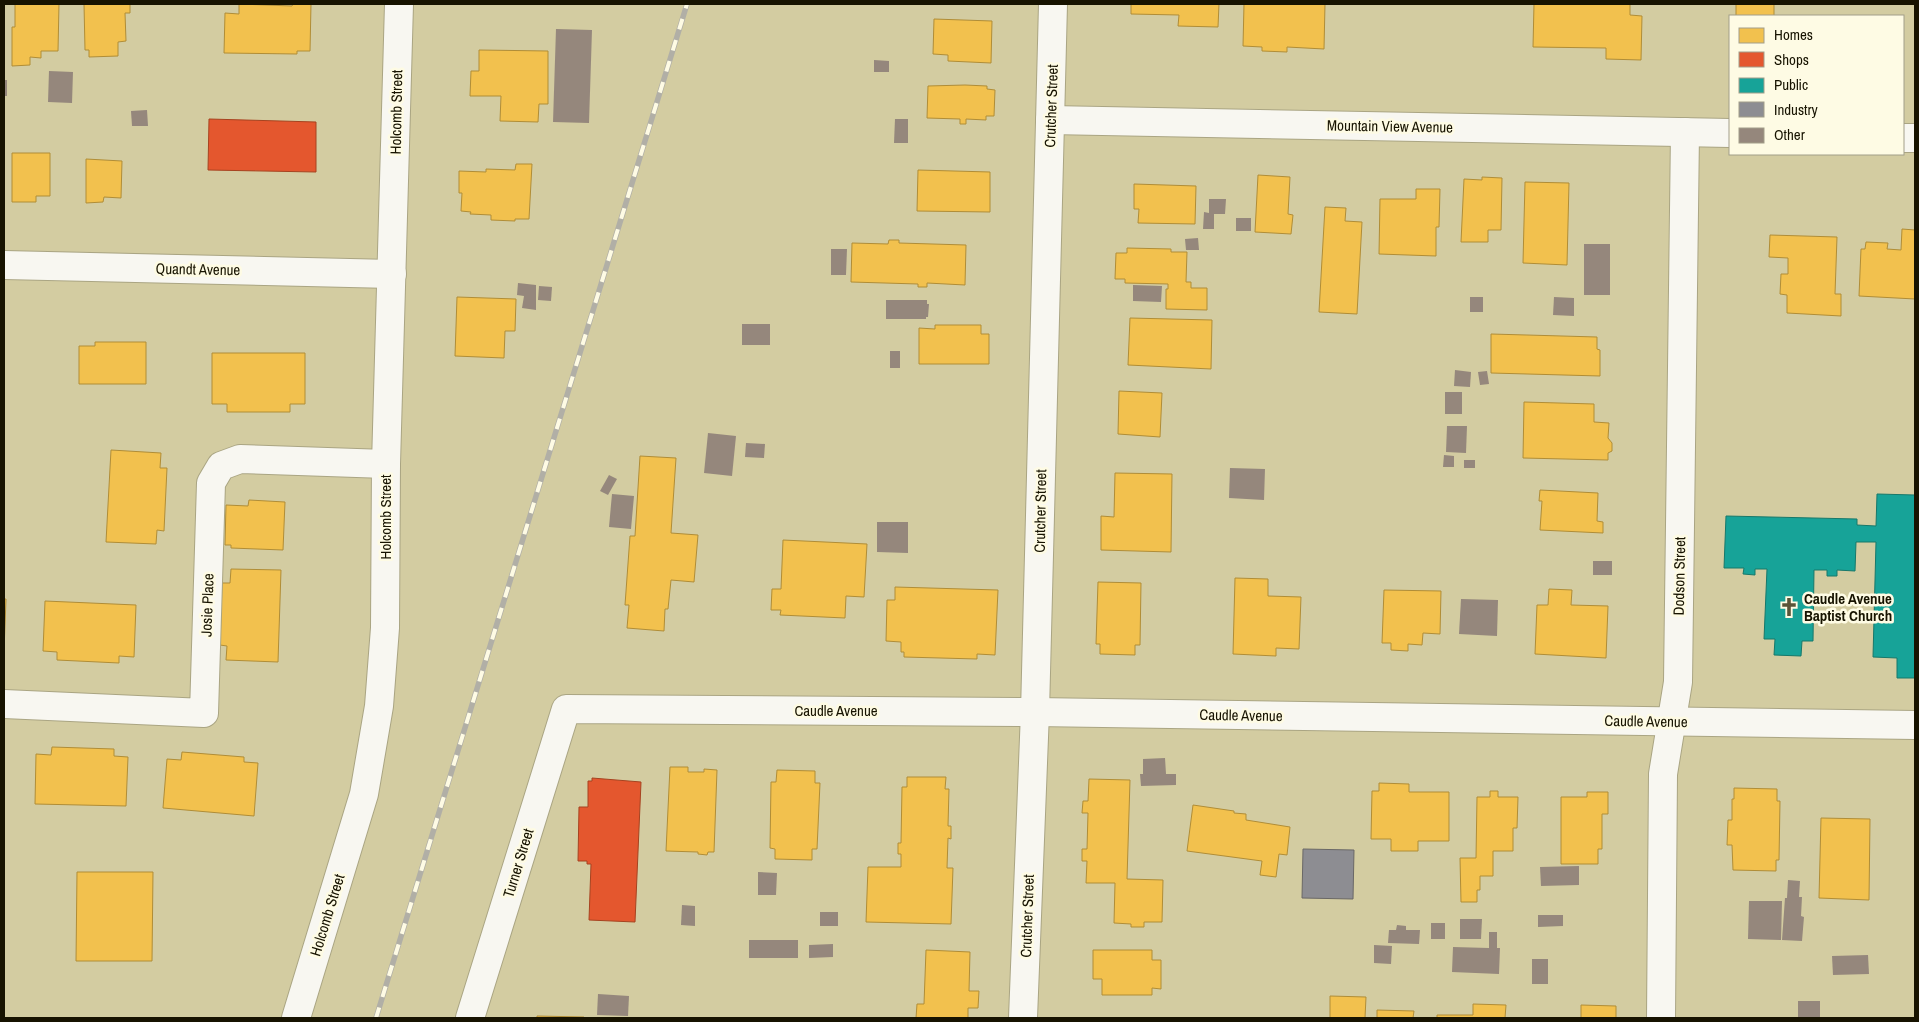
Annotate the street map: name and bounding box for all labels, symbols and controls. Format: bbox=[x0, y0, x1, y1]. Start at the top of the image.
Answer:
legend bbox=[1729, 15, 1904, 155]
text: Homes bbox=[1774, 24, 1813, 45]
text: Shops bbox=[1774, 49, 1809, 70]
street label: Crutcher Street bbox=[1039, 63, 1063, 148]
street label: Holcomb Street bbox=[385, 69, 407, 155]
text: Public bbox=[1774, 74, 1808, 95]
text: Industry bbox=[1774, 99, 1819, 120]
street label: Mountain View Avenue bbox=[1327, 114, 1453, 138]
text: Other bbox=[1774, 124, 1805, 145]
street label: Quandt Avenue bbox=[156, 258, 241, 280]
street label: Crutcher Street bbox=[1029, 469, 1051, 553]
street label: Holcomb Street bbox=[375, 474, 396, 559]
street label: Dodson Street bbox=[1668, 536, 1690, 615]
street label: Josie Place bbox=[195, 573, 219, 637]
place label: Caudle Avenue Baptist Church bbox=[1804, 588, 1892, 626]
church icon: Caudle Avenue Baptist Church bbox=[1778, 596, 1800, 618]
street label: Caudle Avenue bbox=[794, 700, 878, 721]
street label: Caudle Avenue bbox=[1199, 704, 1283, 726]
street label: Caudle Avenue bbox=[1604, 710, 1688, 732]
street label: Turner Street bbox=[498, 825, 539, 900]
street label: Holcomb Street bbox=[305, 871, 350, 959]
street label: Crutcher Street bbox=[1015, 873, 1039, 958]

